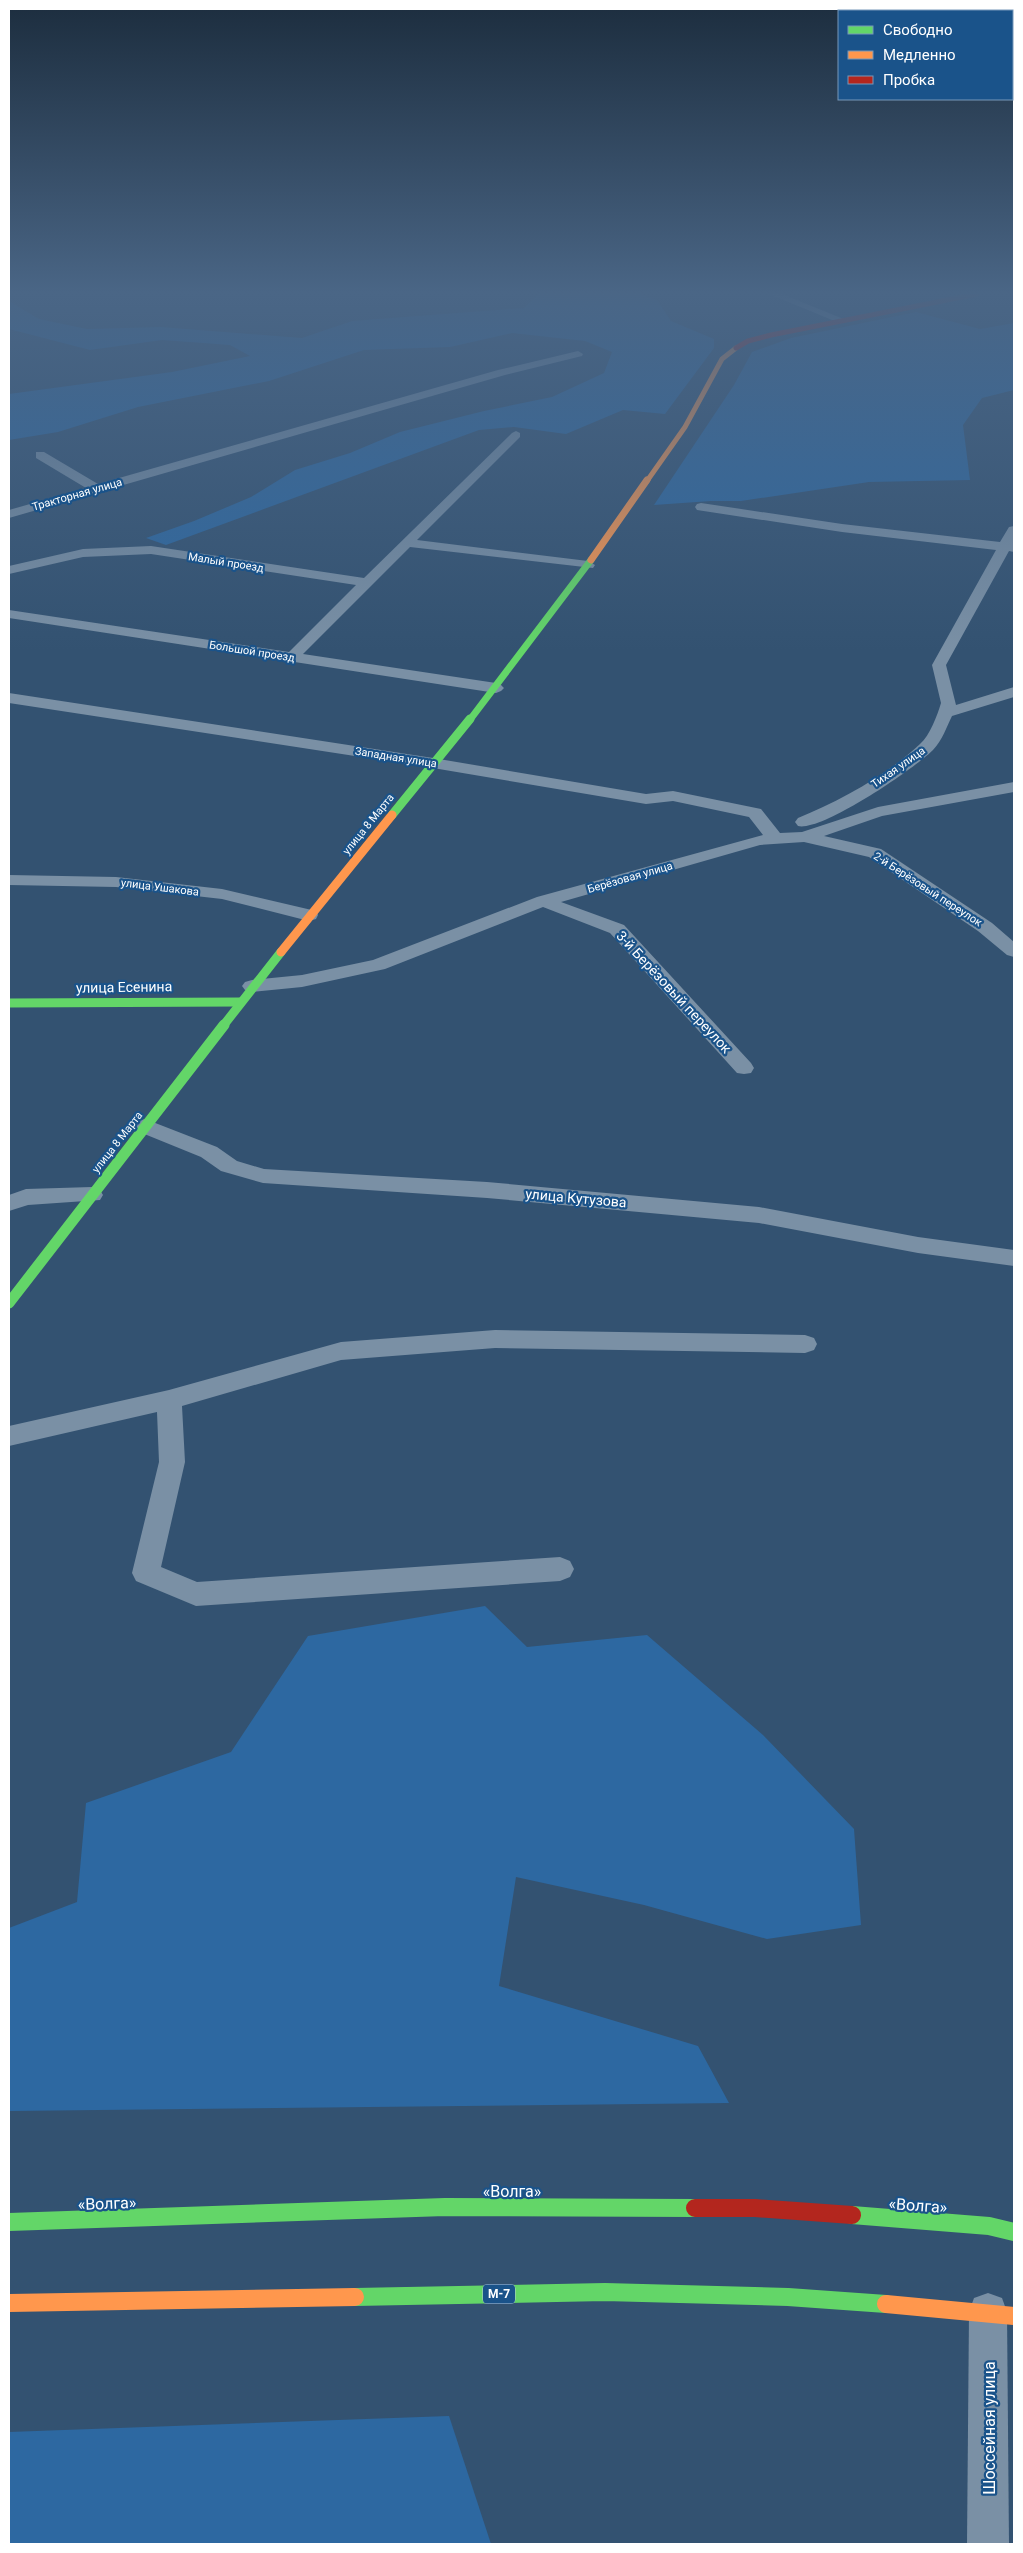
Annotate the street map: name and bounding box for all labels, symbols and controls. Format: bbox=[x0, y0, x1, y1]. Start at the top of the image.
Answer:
legend bbox=[838, 10, 1013, 100]
text: Свободно bbox=[883, 21, 952, 39]
text: Медленно bbox=[883, 46, 956, 64]
text: Пробка bbox=[883, 71, 935, 89]
street label: Тракторная улица bbox=[31, 475, 124, 514]
street label: Малый проезд bbox=[187, 550, 265, 575]
street label: Большой проезд bbox=[208, 638, 296, 665]
street label: Тихая улица bbox=[869, 744, 928, 791]
street label: Западная улица bbox=[354, 745, 438, 770]
street label: улица 8 Марта bbox=[340, 791, 397, 857]
street label: 2-й Берёзовый переулок bbox=[871, 850, 984, 929]
street label: Берёзовая улица bbox=[586, 859, 674, 896]
street label: улица Ушакова bbox=[120, 876, 200, 899]
street label: 3-й Берёзовый переулок bbox=[613, 928, 735, 1057]
street label: улица Есенина bbox=[76, 978, 172, 996]
street label: улица 8 Марта bbox=[89, 1109, 145, 1176]
street label: улица Кутузова bbox=[525, 1186, 627, 1210]
street label: «Волга» bbox=[483, 2182, 541, 2201]
street label: «Волга» bbox=[77, 2193, 137, 2214]
street label: «Волга» bbox=[888, 2194, 948, 2217]
road number: М-7 bbox=[483, 2284, 515, 2304]
street label: Шоссейная улица bbox=[980, 2361, 999, 2495]

